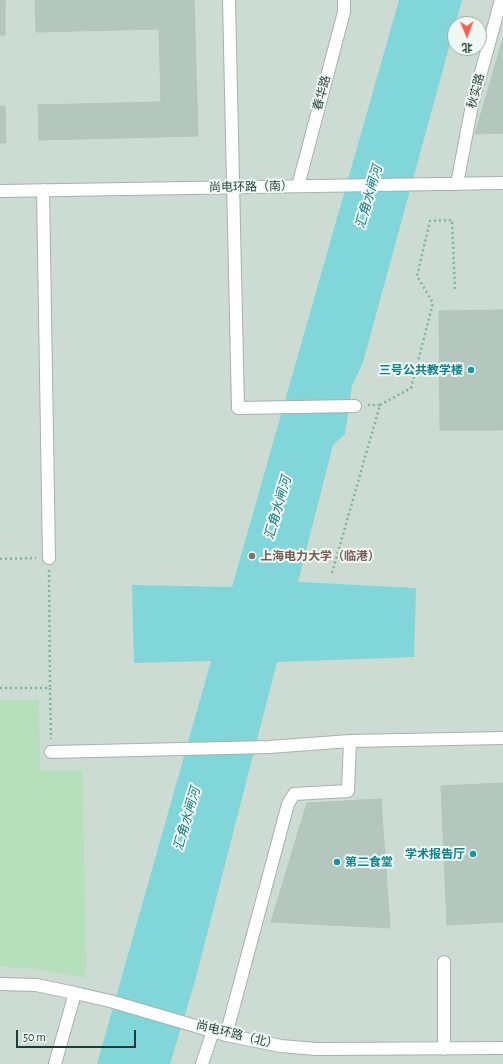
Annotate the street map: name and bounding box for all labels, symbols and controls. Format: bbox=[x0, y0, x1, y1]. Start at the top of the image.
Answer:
north arrow bbox=[447, 16, 487, 56]
text: 北 bbox=[462, 42, 473, 53]
street label: 秋实路 bbox=[464, 72, 488, 110]
street label: 春华路 bbox=[310, 74, 334, 112]
water label: 汇角水闸河 bbox=[353, 164, 385, 230]
street label: 尚电环路（南） bbox=[209, 179, 293, 195]
place label: 三号公共教学楼 bbox=[379, 363, 463, 377]
marker: 三号公共教学楼 bbox=[466, 365, 476, 375]
water label: 汇角水闸河 bbox=[262, 475, 294, 541]
place label: 上海电力大学（临港） bbox=[260, 549, 380, 563]
marker: 上海电力大学（临港） bbox=[247, 551, 257, 561]
water label: 汇角水闸河 bbox=[171, 786, 203, 852]
place label: 学术报告厅 bbox=[405, 847, 465, 861]
marker: 学术报告厅 bbox=[468, 849, 478, 859]
place label: 第二食堂 bbox=[345, 855, 393, 869]
marker: 第二食堂 bbox=[332, 857, 342, 867]
street label: 尚电环路（北） bbox=[195, 1018, 279, 1052]
scale bar bbox=[18, 1022, 138, 1048]
text: 50 m bbox=[23, 1031, 46, 1043]

